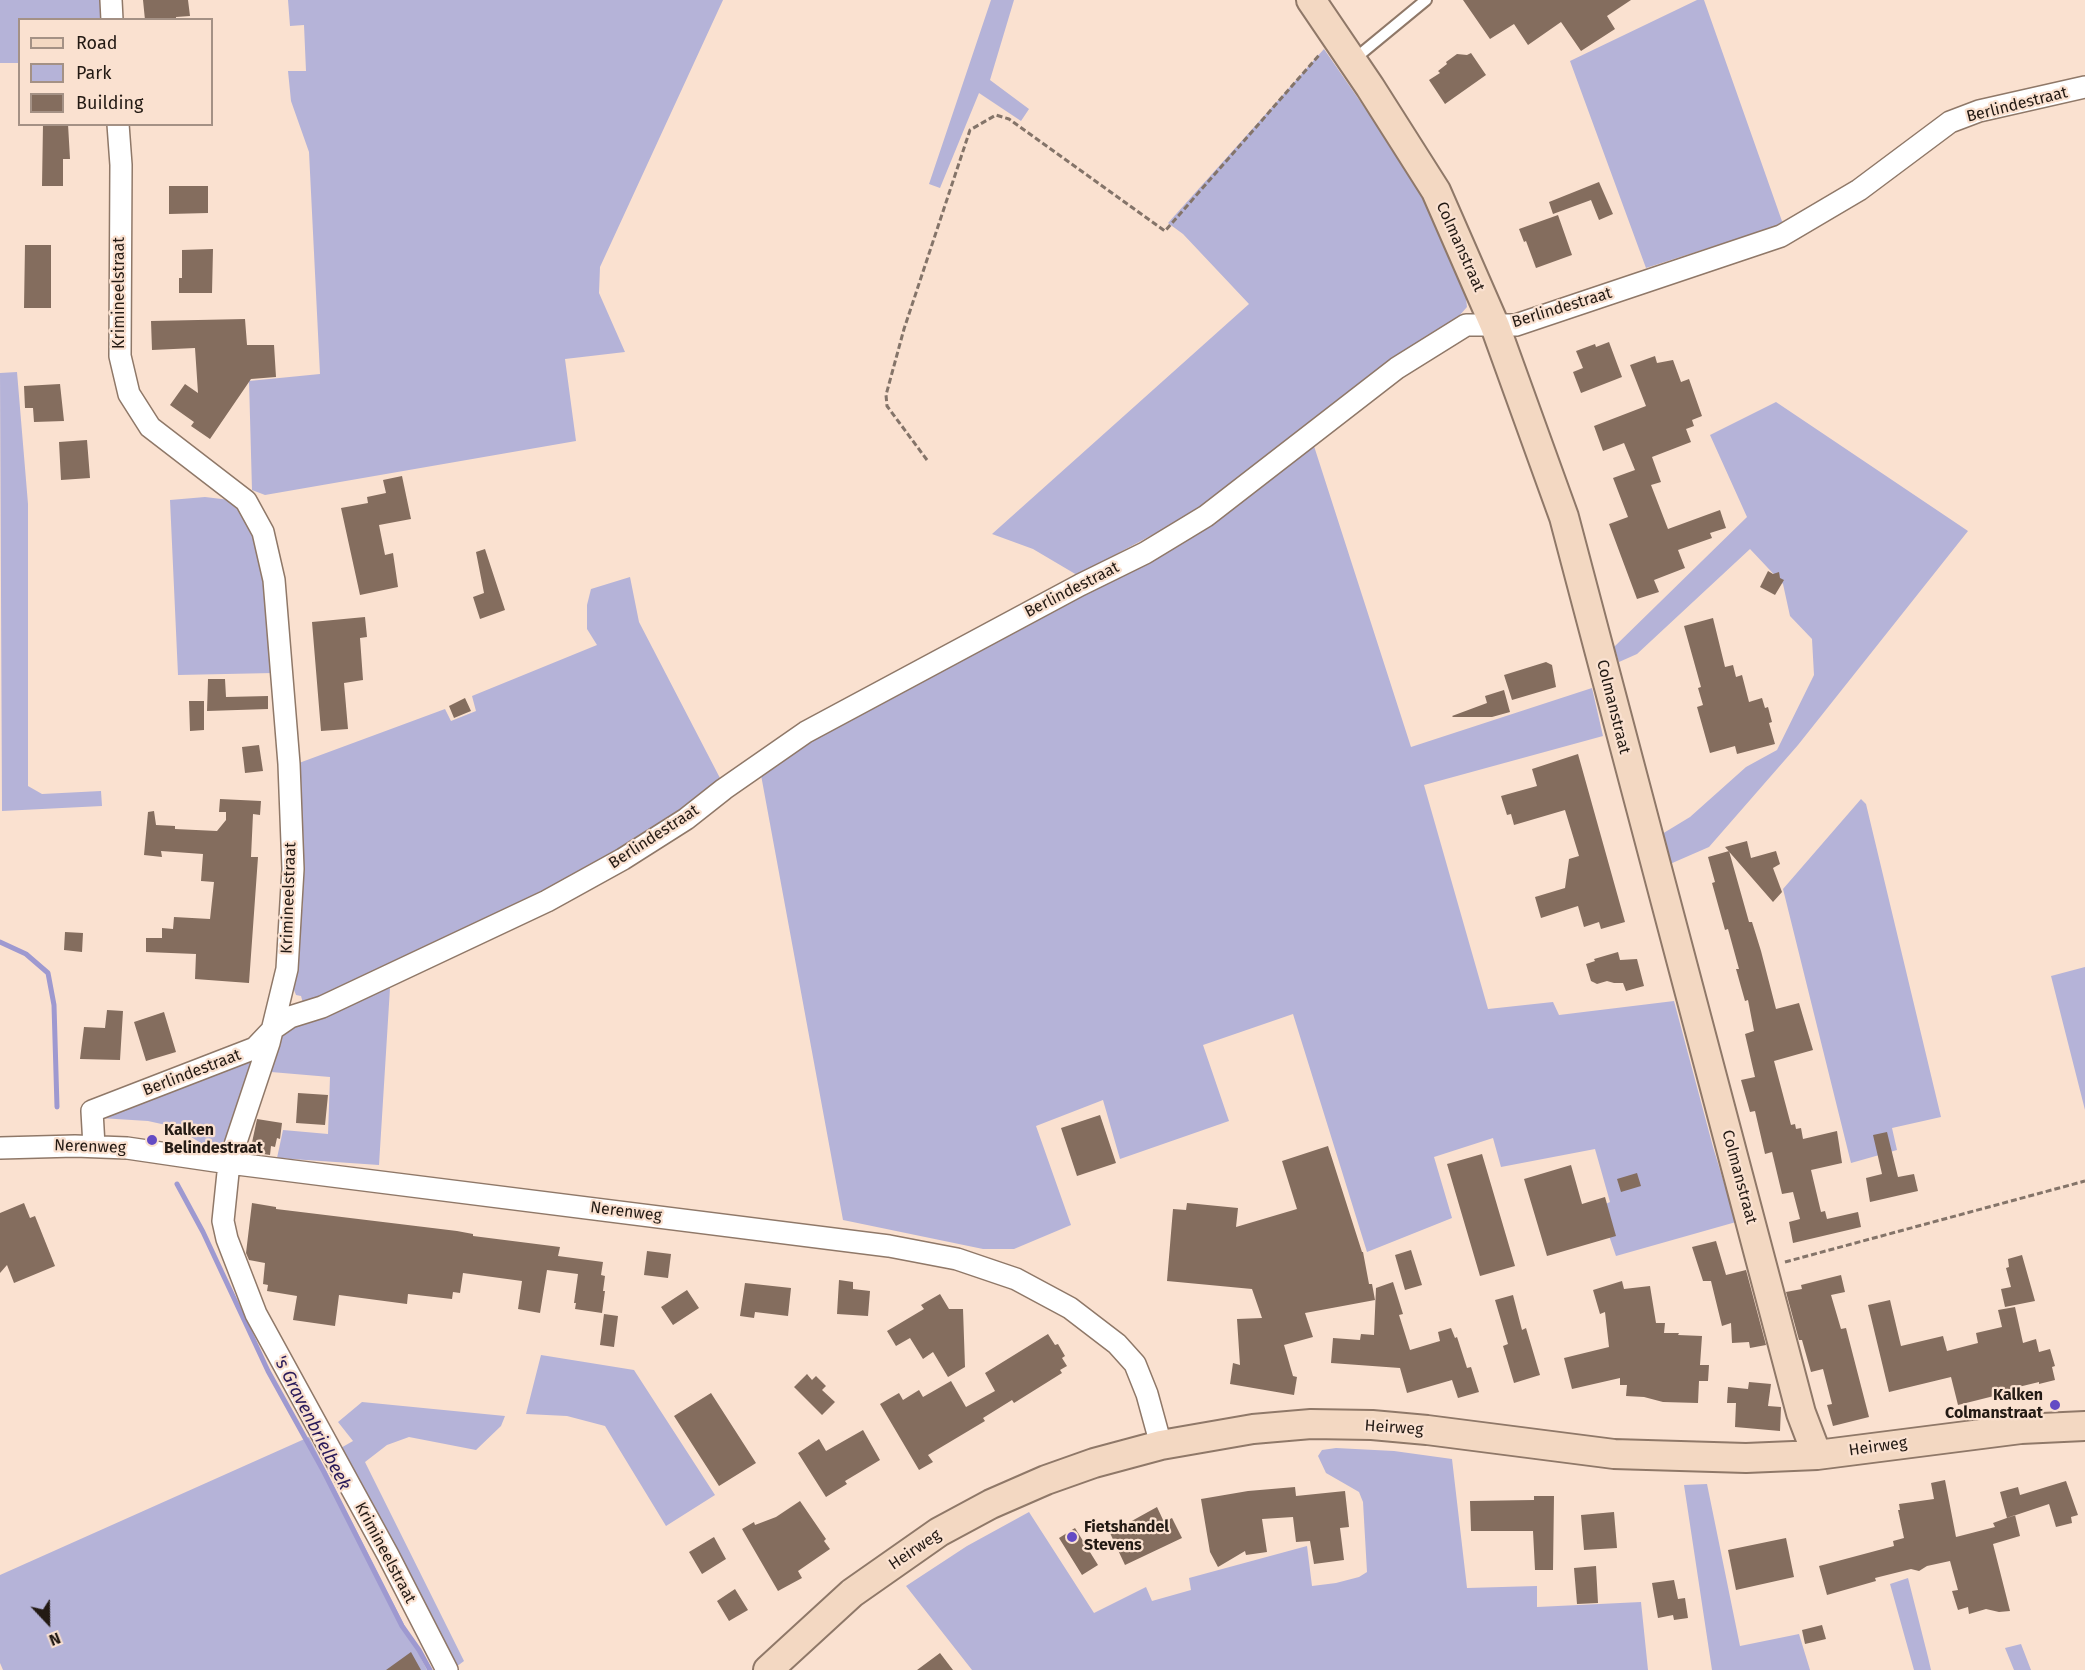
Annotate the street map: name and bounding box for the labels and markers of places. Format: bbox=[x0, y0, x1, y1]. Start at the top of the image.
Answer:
place label: Kalken Belindestraat bbox=[164, 1121, 263, 1159]
marker: Kalken Belindestraat bbox=[145, 1133, 159, 1147]
place label: Kalken Colmanstraat bbox=[1945, 1386, 2043, 1424]
marker: Kalken Colmanstraat bbox=[2048, 1398, 2062, 1412]
place label: Fietshandel Stevens bbox=[1084, 1518, 1169, 1556]
marker: Fietshandel Stevens bbox=[1065, 1530, 1079, 1544]

